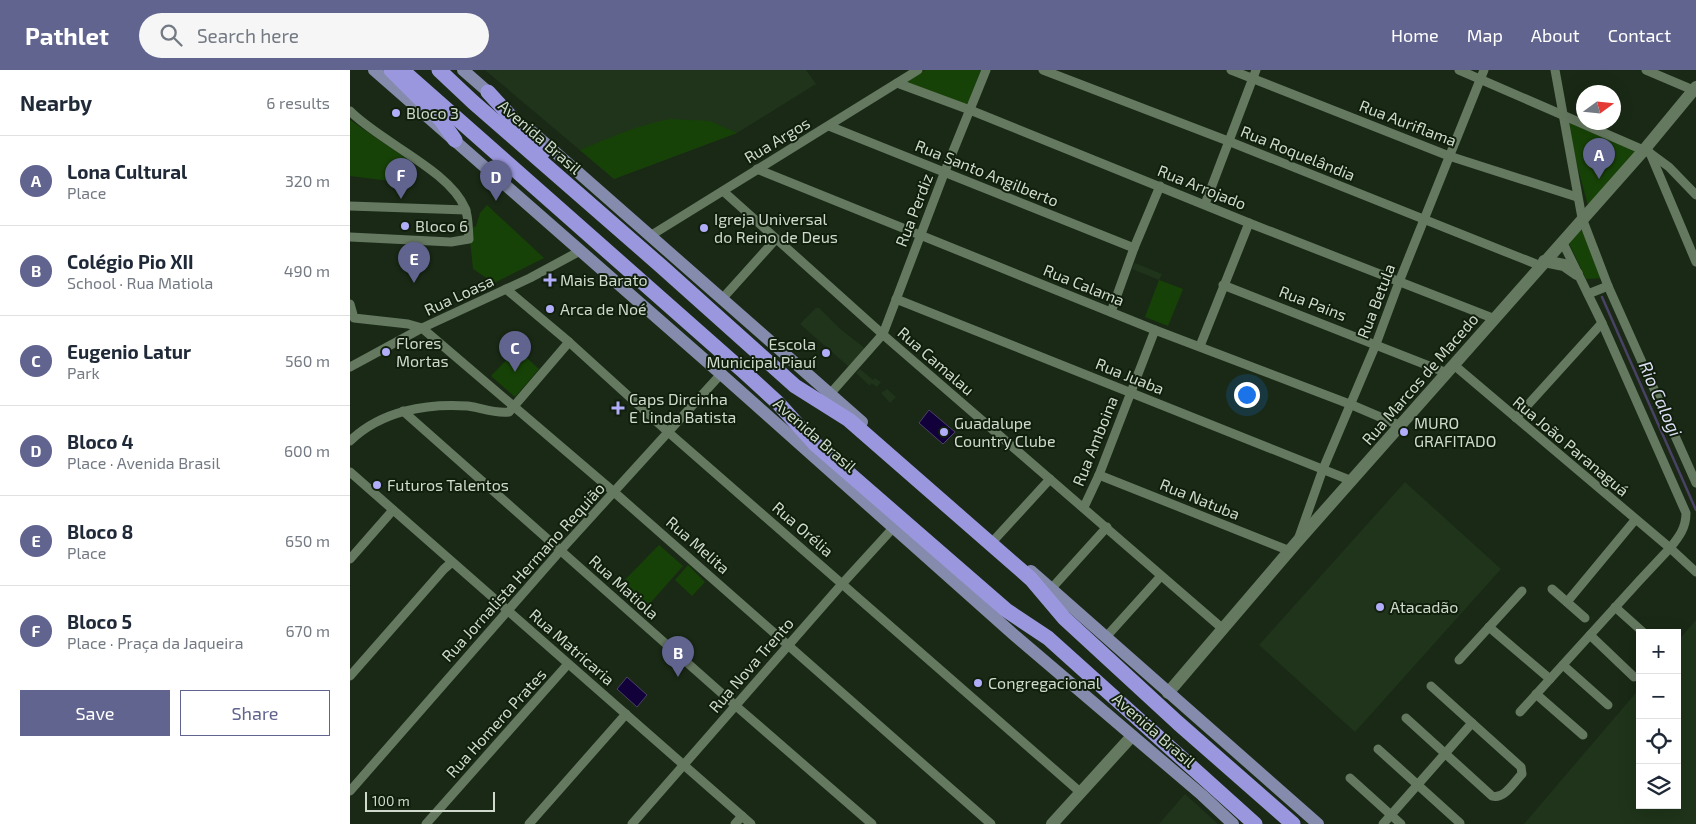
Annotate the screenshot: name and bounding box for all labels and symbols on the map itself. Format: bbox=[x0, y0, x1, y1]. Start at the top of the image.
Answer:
north arrow bbox=[1576, 85, 1621, 130]
street label: Rua Auriflama bbox=[1357, 95, 1460, 150]
street label: Avenida Brasil bbox=[495, 96, 586, 178]
place label: Bloco 3 bbox=[406, 103, 459, 122]
marker: Bloco 3 bbox=[390, 107, 402, 119]
street label: Rua Argos bbox=[740, 113, 813, 167]
street label: Rua Roquelândia bbox=[1238, 121, 1358, 184]
street label: Rua Santo Angilberto bbox=[913, 135, 1062, 210]
pin: A bbox=[1583, 138, 1615, 179]
pin: F bbox=[385, 158, 417, 199]
pin: D bbox=[480, 160, 512, 201]
street label: Rua Arrojado bbox=[1155, 160, 1249, 214]
street label: Rua Perdiz bbox=[891, 171, 936, 249]
place label: Igreja Universal do Reino de Deus bbox=[714, 209, 838, 246]
place label: Bloco 6 bbox=[415, 216, 468, 235]
marker: Bloco 6 bbox=[399, 220, 411, 232]
marker: Igreja Universal do Reino de Deus bbox=[698, 222, 710, 234]
pin: E bbox=[398, 242, 430, 283]
street label: Rua Calama bbox=[1041, 260, 1127, 309]
street label: Rua Betula bbox=[1353, 261, 1398, 341]
street label: Rua Loasa bbox=[421, 270, 496, 319]
place label: Mais Barato bbox=[560, 270, 648, 289]
marker: Mais Barato bbox=[544, 274, 556, 286]
street label: Rua Pains bbox=[1277, 281, 1350, 324]
place label: Arca de Noé bbox=[560, 299, 647, 318]
marker: Arca de Noé bbox=[544, 303, 556, 315]
street label: Rua Marcos de Macedo bbox=[1357, 309, 1482, 448]
street label: Rua Camalau bbox=[894, 322, 978, 399]
pin: C bbox=[499, 331, 531, 372]
place label: Flores Mortas bbox=[396, 333, 449, 370]
place label: Escola Municipal Piauí bbox=[707, 334, 817, 371]
marker: Flores Mortas bbox=[380, 346, 392, 358]
marker: Escola Municipal Piauí bbox=[820, 347, 832, 359]
street label: Rua Juaba bbox=[1093, 353, 1167, 398]
water label: Rio Calogi bbox=[1635, 357, 1688, 440]
your location bbox=[1234, 382, 1260, 408]
place label: Caps Dircinha E Linda Batista bbox=[629, 389, 736, 426]
street label: Rua João Paranaguá bbox=[1510, 392, 1633, 500]
street label: Rua Amboina bbox=[1068, 393, 1121, 489]
street label: Avenida Brasil bbox=[770, 394, 861, 476]
marker: Caps Dircinha E Linda Batista bbox=[611, 401, 625, 415]
place label: Guadalupe Country Clube bbox=[954, 413, 1056, 450]
place label: MURO GRAFITADO bbox=[1414, 413, 1496, 450]
marker: Guadalupe Country Clube bbox=[938, 426, 950, 438]
marker: MURO GRAFITADO bbox=[1398, 426, 1410, 438]
street label: Rua Natuba bbox=[1157, 474, 1243, 523]
place label: Futuros Talentos bbox=[387, 475, 509, 494]
street label: Rua Jornalista Hermano Requião bbox=[437, 478, 608, 665]
marker: Futuros Talentos bbox=[371, 479, 383, 491]
street label: Rua Orélia bbox=[769, 497, 838, 560]
street label: Rua Melita bbox=[663, 512, 734, 577]
street label: Rua Matiola bbox=[586, 551, 663, 623]
place label: Atacadão bbox=[1390, 597, 1458, 616]
marker: Atacadão bbox=[1374, 601, 1386, 613]
street label: Rua Matricaria bbox=[526, 605, 619, 689]
street label: Rua Nova Trento bbox=[704, 613, 797, 716]
pin: B bbox=[662, 636, 694, 677]
street label: Rua Homero Prates bbox=[442, 664, 550, 781]
place label: Congregacional bbox=[988, 673, 1101, 692]
marker: Congregacional bbox=[972, 677, 984, 689]
street label: Avenida Brasil bbox=[1109, 689, 1200, 771]
scale bar bbox=[365, 789, 495, 812]

